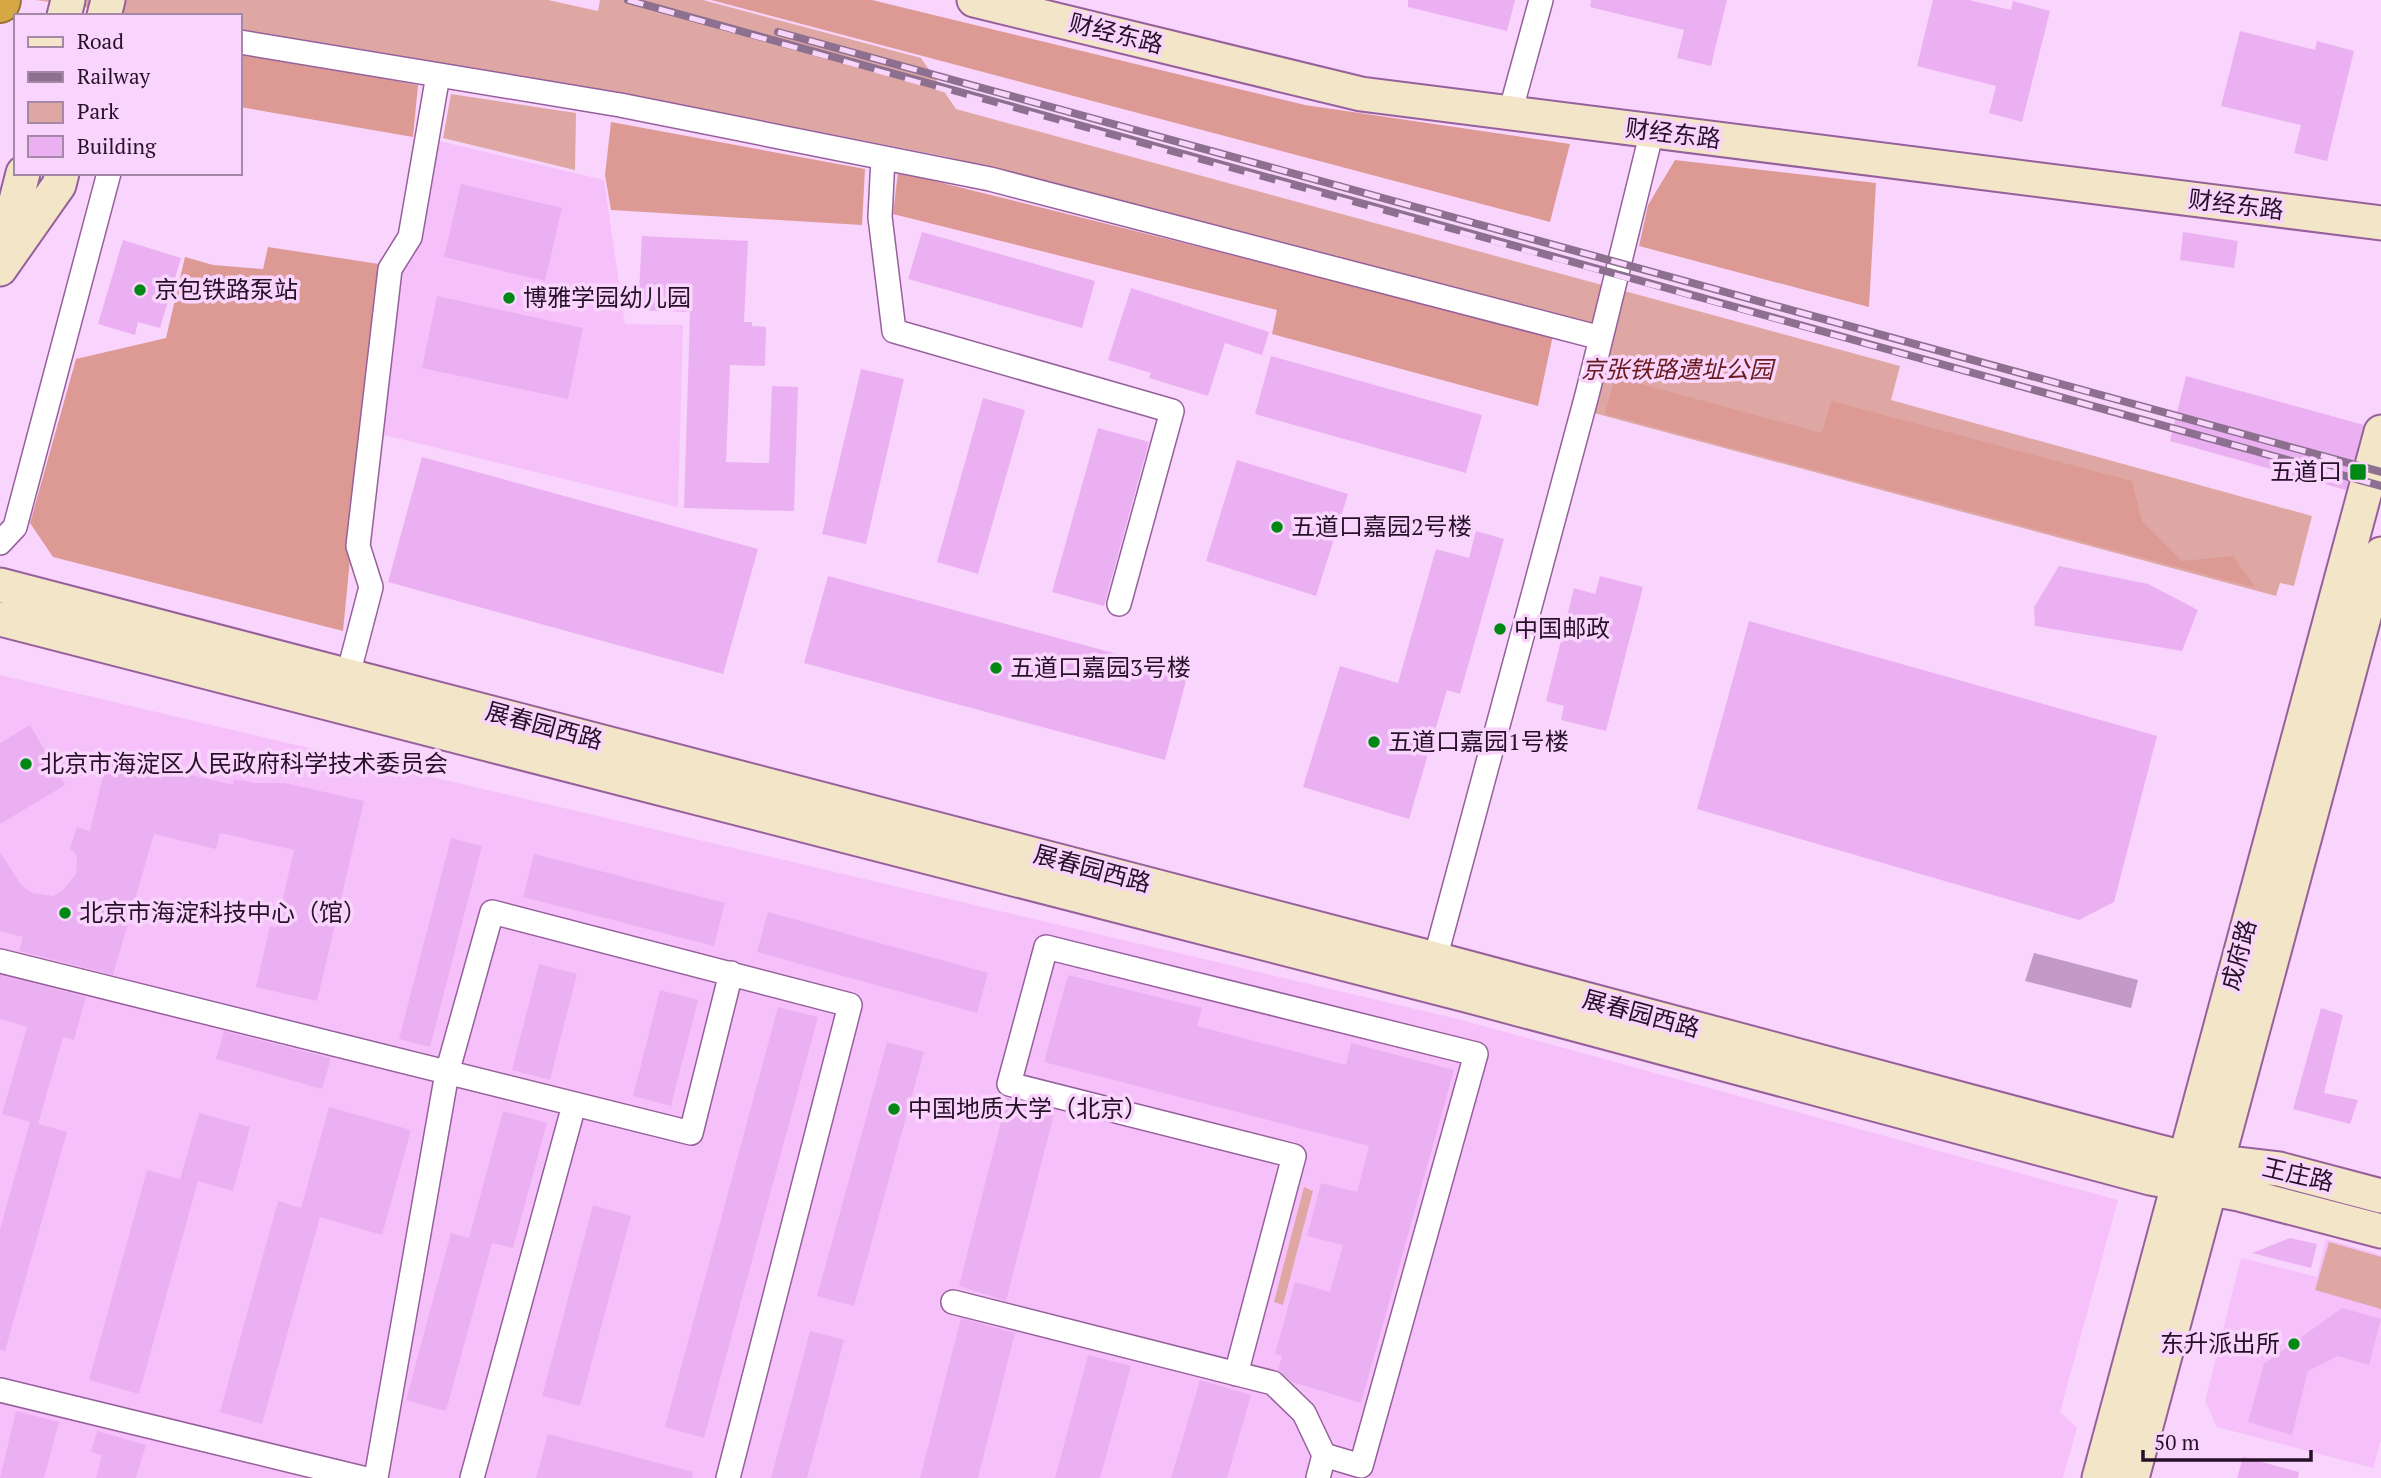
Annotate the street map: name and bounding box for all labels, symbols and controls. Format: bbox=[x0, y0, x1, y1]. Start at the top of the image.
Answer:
street label: 财经东路 bbox=[1066, 6, 1167, 60]
legend bbox=[14, 14, 242, 175]
text: Road bbox=[77, 27, 124, 55]
text: Railway bbox=[77, 62, 151, 90]
text: Park bbox=[77, 97, 119, 125]
street label: 财经东路 bbox=[1624, 111, 1723, 155]
text: Building bbox=[77, 132, 157, 160]
street label: 财经东路 bbox=[2187, 182, 2286, 226]
place label: 京包铁路泵站 bbox=[154, 273, 298, 305]
place label: 博雅学园幼儿园 bbox=[523, 281, 691, 313]
marker: 京包铁路泵站 bbox=[132, 282, 148, 298]
marker: 博雅学园幼儿园 bbox=[501, 290, 517, 306]
park label: 京张铁路遗址公园 bbox=[1581, 353, 1776, 385]
place label: 五道口 bbox=[2270, 455, 2342, 487]
marker: 五道口 bbox=[2348, 462, 2368, 482]
place label: 五道口嘉园2号楼 bbox=[1291, 510, 1472, 542]
marker: 五道口嘉园2号楼 bbox=[1269, 519, 1285, 535]
place label: 中国邮政 bbox=[1514, 612, 1610, 644]
marker: 中国邮政 bbox=[1492, 621, 1508, 637]
place label: 五道口嘉园3号楼 bbox=[1010, 651, 1191, 683]
marker: 五道口嘉园3号楼 bbox=[988, 660, 1004, 676]
street label: 展春园西路 bbox=[482, 694, 606, 756]
place label: 五道口嘉园1号楼 bbox=[1388, 725, 1569, 757]
marker: 五道口嘉园1号楼 bbox=[1366, 734, 1382, 750]
place label: 北京市海淀区人民政府科学技术委员会 bbox=[40, 747, 448, 779]
marker: 北京市海淀区人民政府科学技术委员会 bbox=[18, 756, 34, 772]
street label: 展春园西路 bbox=[1030, 837, 1154, 899]
place label: 北京市海淀科技中心（馆） bbox=[79, 896, 367, 928]
marker: 北京市海淀科技中心（馆） bbox=[57, 905, 73, 921]
street label: 成府路 bbox=[2213, 916, 2263, 994]
street label: 展春园西路 bbox=[1579, 982, 1703, 1044]
place label: 中国地质大学（北京） bbox=[908, 1092, 1148, 1124]
marker: 中国地质大学（北京） bbox=[886, 1101, 902, 1117]
street label: 王庄路 bbox=[2260, 1150, 2337, 1198]
place label: 东升派出所 bbox=[2160, 1327, 2280, 1359]
marker: 东升派出所 bbox=[2286, 1336, 2302, 1352]
scale bar bbox=[2143, 1418, 2311, 1462]
text: 50 m bbox=[2154, 1428, 2200, 1456]

